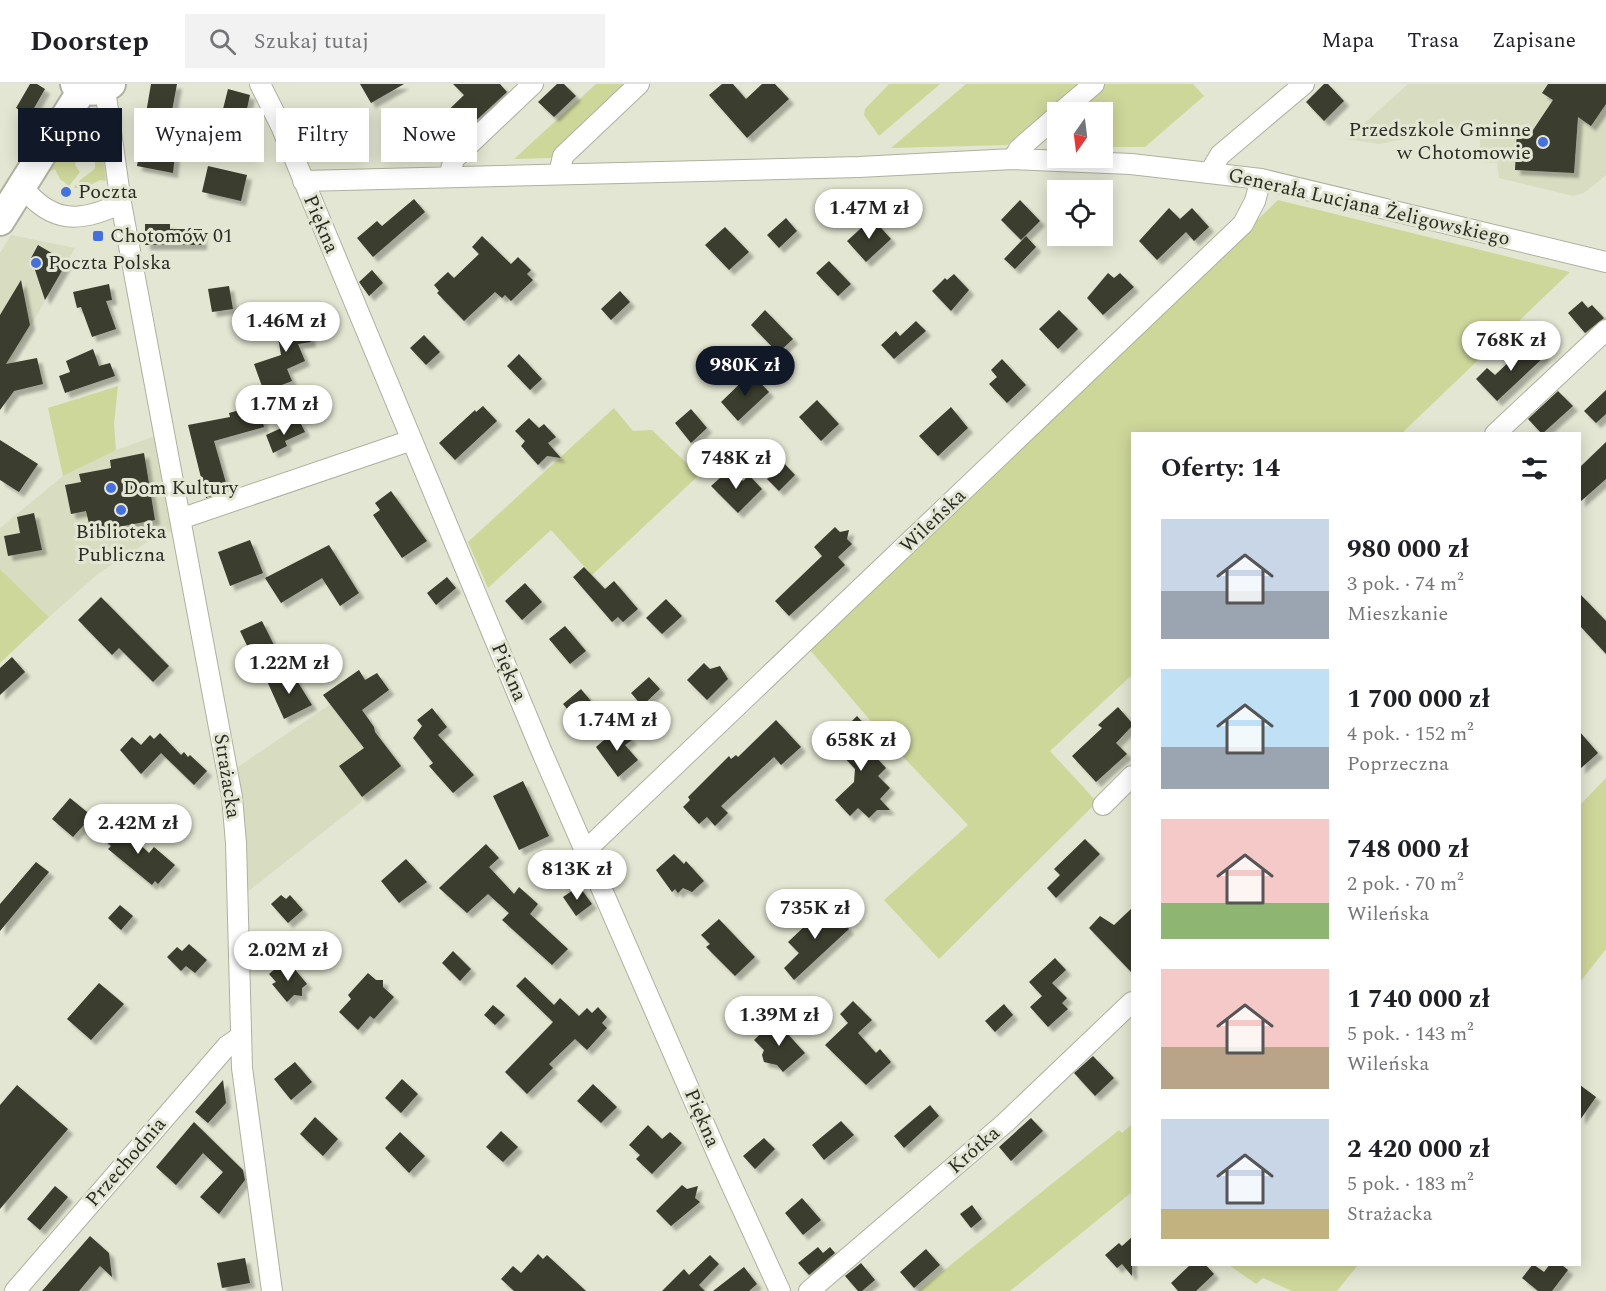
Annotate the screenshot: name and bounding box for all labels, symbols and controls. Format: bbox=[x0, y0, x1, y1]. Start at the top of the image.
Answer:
search box bbox=[185, 14, 605, 68]
text: Doorstep bbox=[30, 20, 149, 63]
icon: search bbox=[206, 25, 239, 58]
text: Szukaj tutaj bbox=[254, 25, 369, 58]
text: Mapa bbox=[1322, 25, 1374, 57]
text: Trasa bbox=[1407, 25, 1459, 57]
text: Zapisane bbox=[1492, 25, 1576, 57]
north arrow bbox=[1047, 102, 1113, 168]
map controls bbox=[1047, 102, 1113, 246]
chip: Kupno bbox=[18, 108, 122, 162]
chip: Wynajem bbox=[134, 108, 264, 162]
chip: Filtry bbox=[276, 108, 369, 162]
chip: Nowe bbox=[381, 108, 477, 162]
place label: Przedszkole Gminne w Chotomowie bbox=[1349, 115, 1531, 168]
marker: Przedszkole Gminne w Chotomowie bbox=[1536, 135, 1550, 149]
street label: Generała Lucjana Żeligowskiego bbox=[1225, 160, 1513, 254]
place label: Poczta bbox=[78, 177, 138, 207]
button: locate bbox=[1047, 180, 1113, 246]
marker: Poczta bbox=[59, 185, 73, 199]
pin: 1.47M zł bbox=[807, 189, 931, 240]
street label: Piękna bbox=[295, 190, 347, 258]
text: 1.47M zł bbox=[829, 193, 909, 223]
place label: Chotomów 01 bbox=[110, 221, 233, 251]
marker: Chotomów 01 bbox=[91, 229, 105, 243]
place label: Poczta Polska bbox=[48, 248, 171, 278]
marker: Poczta Polska bbox=[29, 256, 43, 270]
pin: 1.46M zł bbox=[224, 302, 348, 353]
text: 1.46M zł bbox=[246, 306, 326, 336]
pin: 768K zł bbox=[1456, 321, 1566, 372]
text: 768K zł bbox=[1476, 325, 1546, 355]
pin: 980K zł bbox=[690, 346, 800, 397]
text: 980K zł bbox=[710, 350, 780, 380]
pin: 1.7M zł bbox=[229, 385, 339, 436]
text: 1.7M zł bbox=[249, 389, 319, 419]
pin: 748K zł bbox=[681, 439, 791, 490]
text: 748K zł bbox=[701, 443, 771, 473]
text: Oferty: 14 bbox=[1161, 448, 1280, 488]
icon: filters bbox=[1518, 452, 1551, 485]
place label: Dom Kultury bbox=[123, 473, 240, 503]
marker: Dom Kultury bbox=[104, 481, 118, 495]
street label: Wileńska bbox=[893, 482, 973, 560]
marker: Biblioteka Publiczna bbox=[114, 503, 128, 517]
place label: Biblioteka Publiczna bbox=[76, 517, 167, 570]
text: 980 000 zł bbox=[1347, 529, 1469, 569]
icon: home bbox=[1209, 543, 1281, 615]
text: 3 pok. · 74 m² bbox=[1347, 569, 1464, 599]
text: Mieszkanie bbox=[1347, 599, 1448, 629]
street label: Piękna bbox=[483, 638, 535, 706]
pin: 1.22M zł bbox=[227, 644, 351, 695]
text: 1.22M zł bbox=[249, 648, 329, 678]
text: 1 700 000 zł bbox=[1347, 679, 1490, 719]
icon: home bbox=[1209, 693, 1281, 765]
pin: 1.74M zł bbox=[555, 701, 679, 752]
text: 1.74M zł bbox=[577, 705, 657, 735]
text: 4 pok. · 152 m² bbox=[1347, 719, 1474, 749]
pin: 658K zł bbox=[806, 721, 916, 772]
text: 658K zł bbox=[826, 725, 896, 755]
street label: Strażacka bbox=[205, 731, 249, 821]
text: Poprzeczna bbox=[1347, 749, 1449, 779]
pin: 2.42M zł bbox=[76, 804, 200, 855]
text: 2.42M zł bbox=[98, 808, 178, 838]
text: 748 000 zł bbox=[1347, 829, 1469, 869]
icon: home bbox=[1209, 843, 1281, 915]
pin: 813K zł bbox=[522, 850, 632, 901]
text: 813K zł bbox=[542, 854, 612, 884]
text: 2 pok. · 70 m² bbox=[1347, 869, 1464, 899]
pin: 735K zł bbox=[760, 889, 870, 940]
text: 735K zł bbox=[780, 893, 850, 923]
text: Wileńska bbox=[1347, 899, 1429, 929]
pin: 2.02M zł bbox=[226, 931, 350, 982]
text: 2.02M zł bbox=[248, 935, 328, 965]
text: 1 740 000 zł bbox=[1347, 979, 1490, 1019]
icon: home bbox=[1209, 993, 1281, 1065]
pin: 1.39M zł bbox=[717, 996, 841, 1047]
text: 1.39M zł bbox=[739, 1000, 819, 1030]
text: 5 pok. · 143 m² bbox=[1347, 1019, 1474, 1049]
text: Wileńska bbox=[1347, 1049, 1429, 1079]
street label: Piękna bbox=[676, 1084, 728, 1152]
street label: Przechodnia bbox=[78, 1110, 174, 1214]
street label: Krótka bbox=[941, 1119, 1007, 1181]
text: 2 420 000 zł bbox=[1347, 1129, 1490, 1169]
icon: home bbox=[1209, 1143, 1281, 1215]
text: 5 pok. · 183 m² bbox=[1347, 1169, 1474, 1199]
text: Strażacka bbox=[1347, 1199, 1432, 1229]

